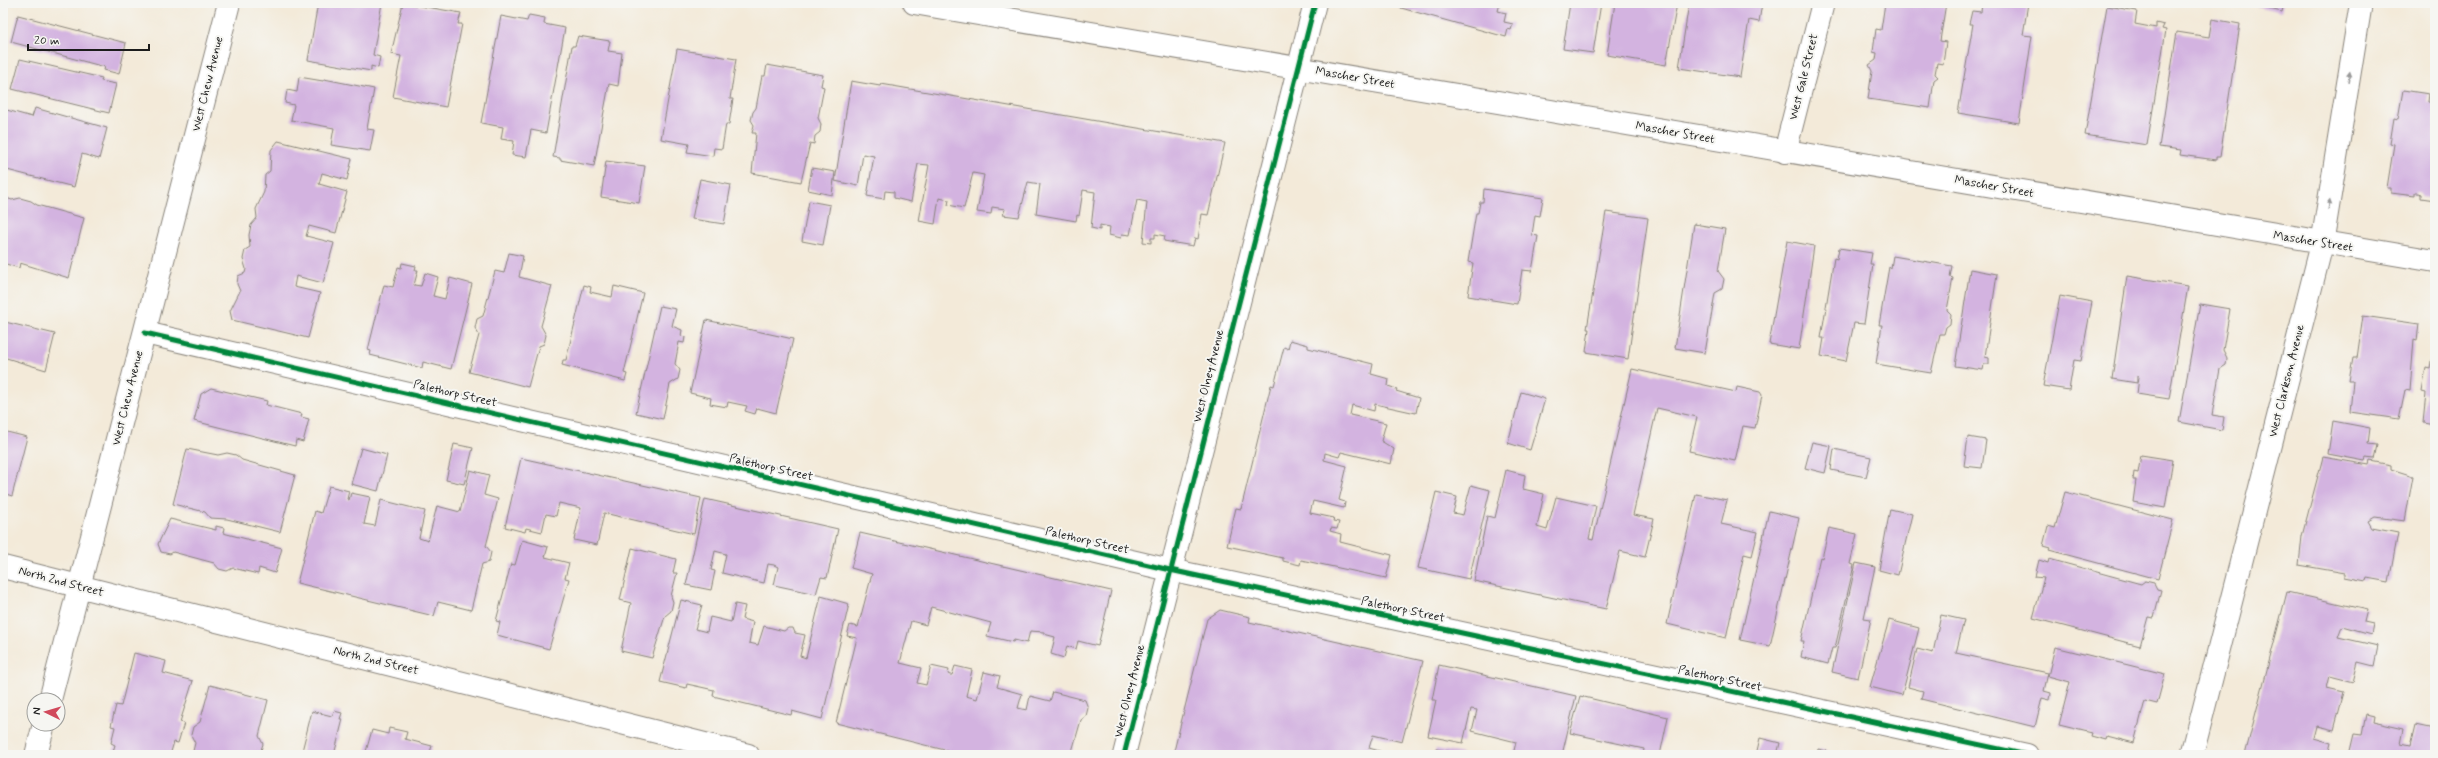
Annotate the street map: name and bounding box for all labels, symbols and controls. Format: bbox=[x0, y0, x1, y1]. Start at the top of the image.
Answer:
scale bar bbox=[28, 26, 149, 52]
street label: West Gale Street bbox=[1786, 32, 1823, 122]
text: 20 m bbox=[34, 33, 60, 49]
street label: West Chew Avenue bbox=[188, 35, 228, 133]
street label: Mascher Street bbox=[1314, 63, 1396, 93]
one-way arrow bbox=[2346, 71, 2352, 83]
street label: Mascher Street bbox=[1634, 118, 1716, 148]
street label: Mascher Street bbox=[1953, 172, 2035, 202]
one-way arrow bbox=[2326, 199, 2332, 211]
street label: Mascher Street bbox=[2272, 228, 2354, 256]
street label: West Clarkson Avenue bbox=[2265, 323, 2309, 439]
street label: West Olney Avenue bbox=[1190, 327, 1228, 424]
street label: West Chew Avenue bbox=[108, 349, 148, 447]
street label: Palethorp Street bbox=[412, 377, 499, 411]
street label: Palethorp Street bbox=[728, 451, 815, 485]
street label: Palethorp Street bbox=[1044, 524, 1131, 558]
street label: North 2nd Street bbox=[17, 563, 106, 601]
street label: Palethorp Street bbox=[1360, 593, 1447, 627]
street label: West Olney Avenue bbox=[1111, 642, 1149, 739]
street label: North 2nd Street bbox=[332, 643, 421, 679]
street label: Palethorp Street bbox=[1677, 662, 1764, 696]
north arrow bbox=[26, 692, 66, 732]
text: N bbox=[30, 707, 44, 715]

